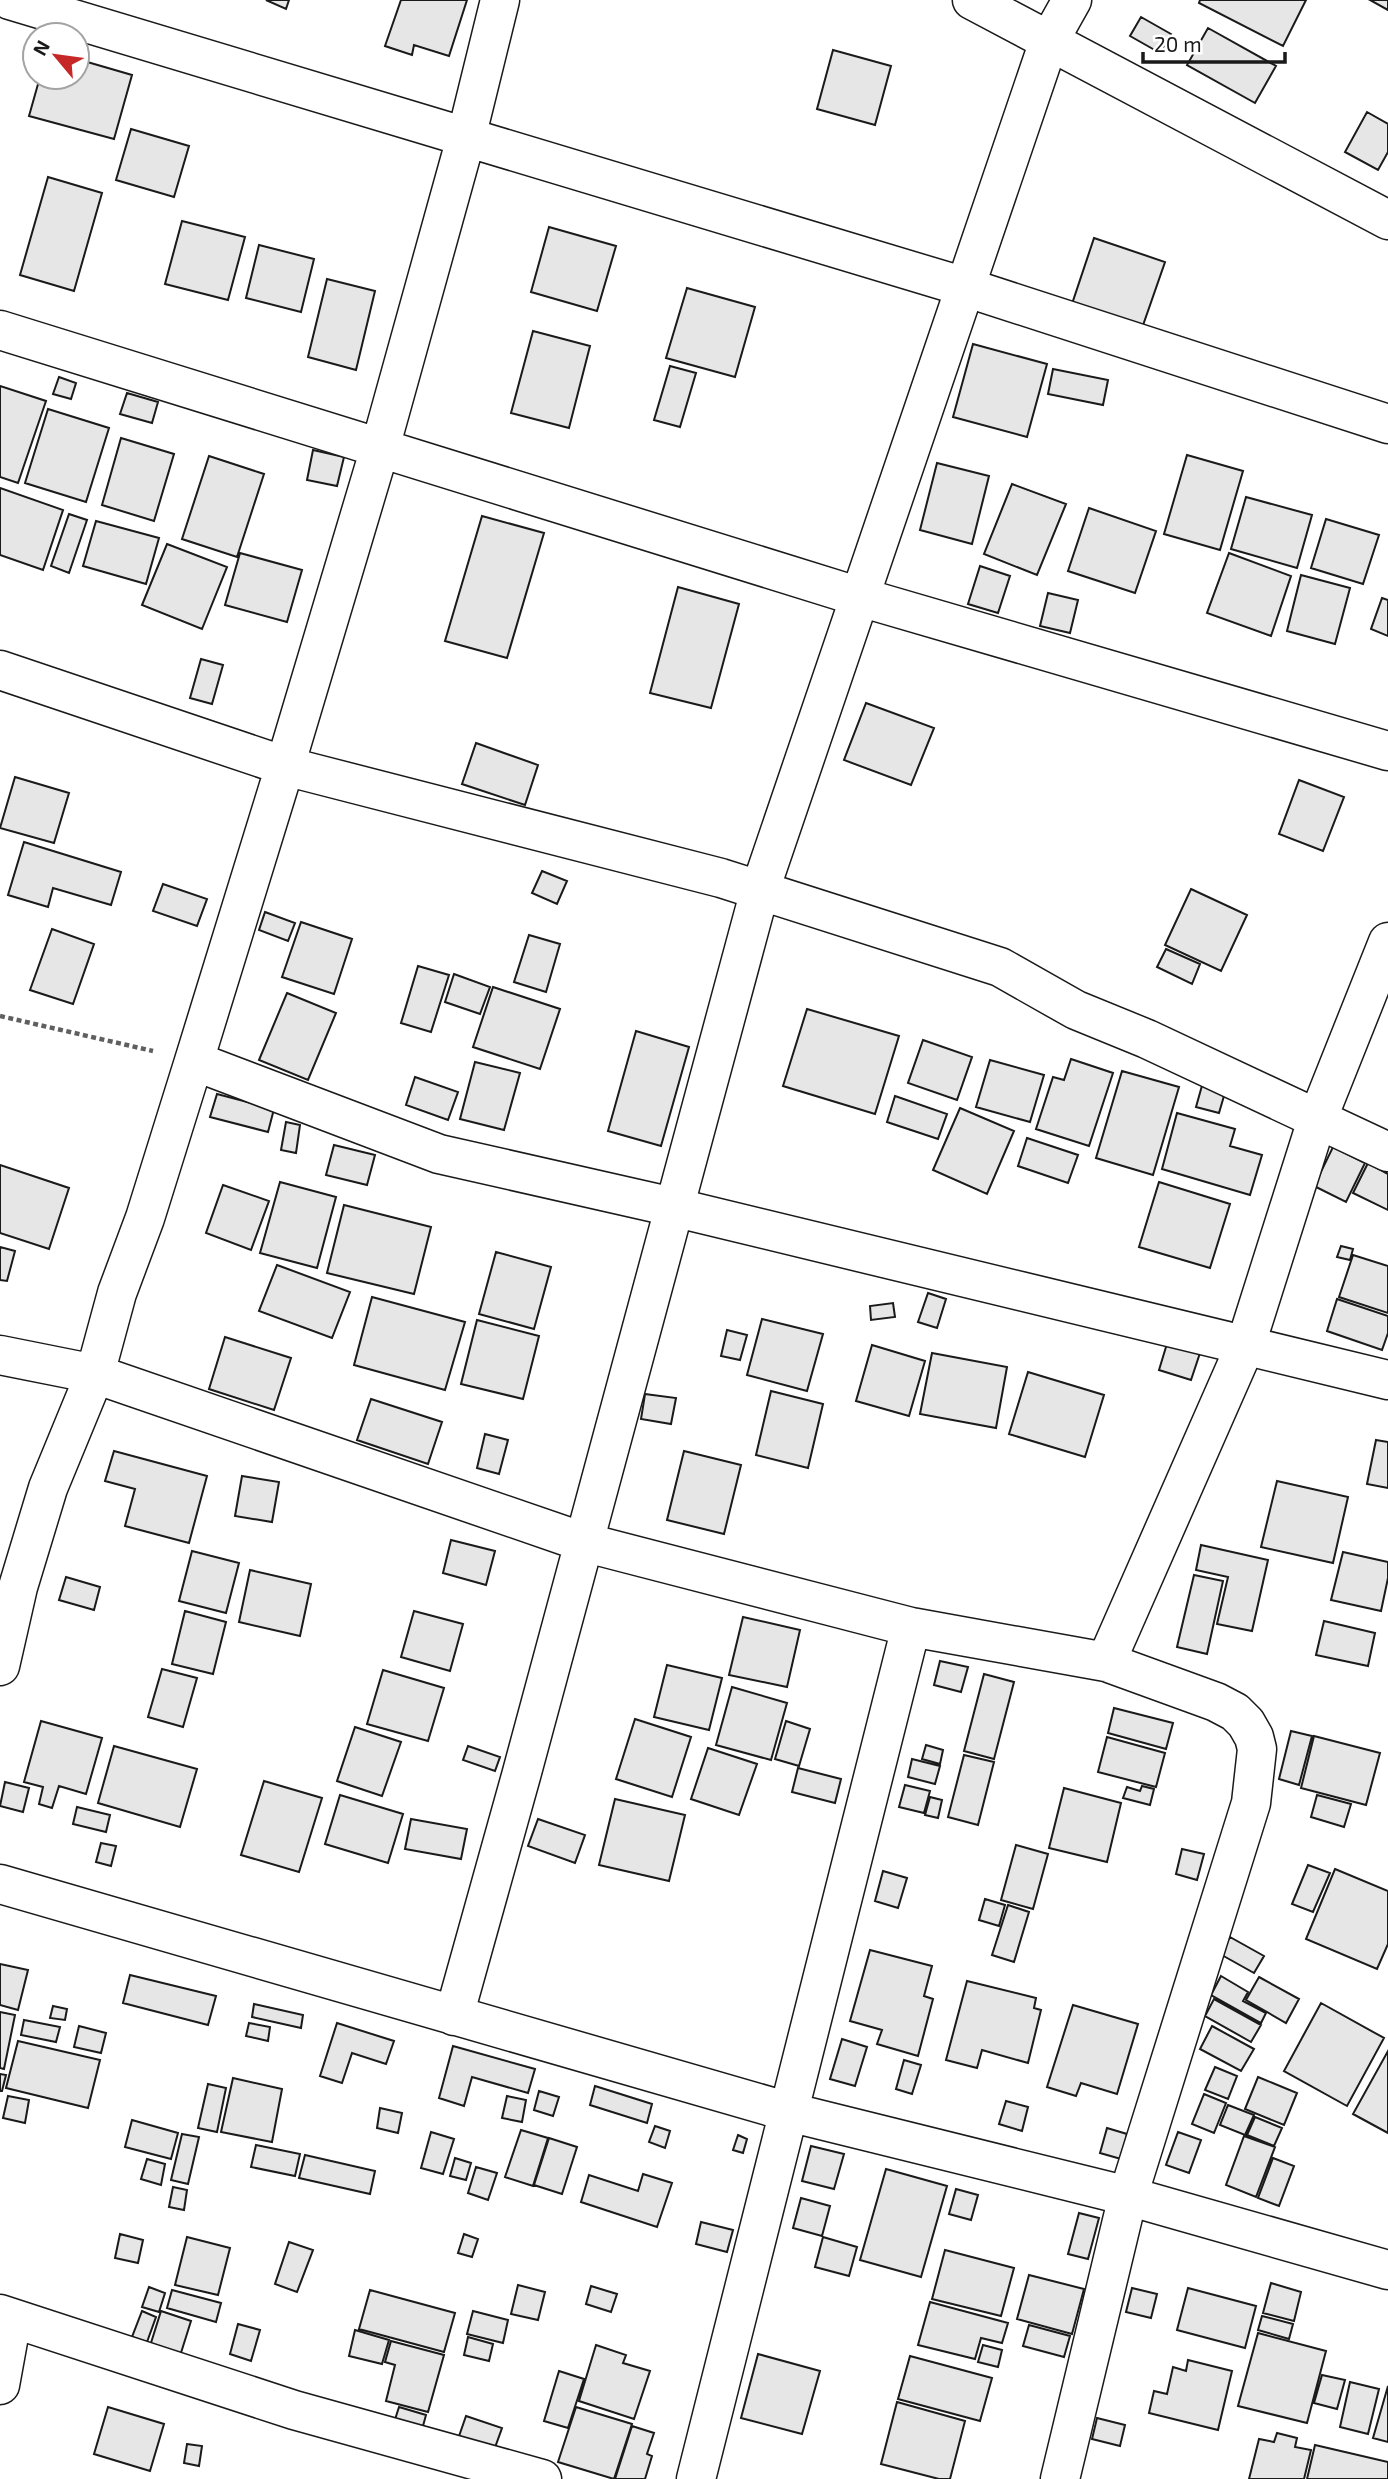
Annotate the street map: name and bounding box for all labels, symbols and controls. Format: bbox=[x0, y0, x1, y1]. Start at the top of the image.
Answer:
north arrow bbox=[21, 21, 91, 91]
scale bar bbox=[1143, 21, 1285, 65]
text: 20 m bbox=[1154, 31, 1202, 56]
text: N bbox=[27, 36, 54, 59]

